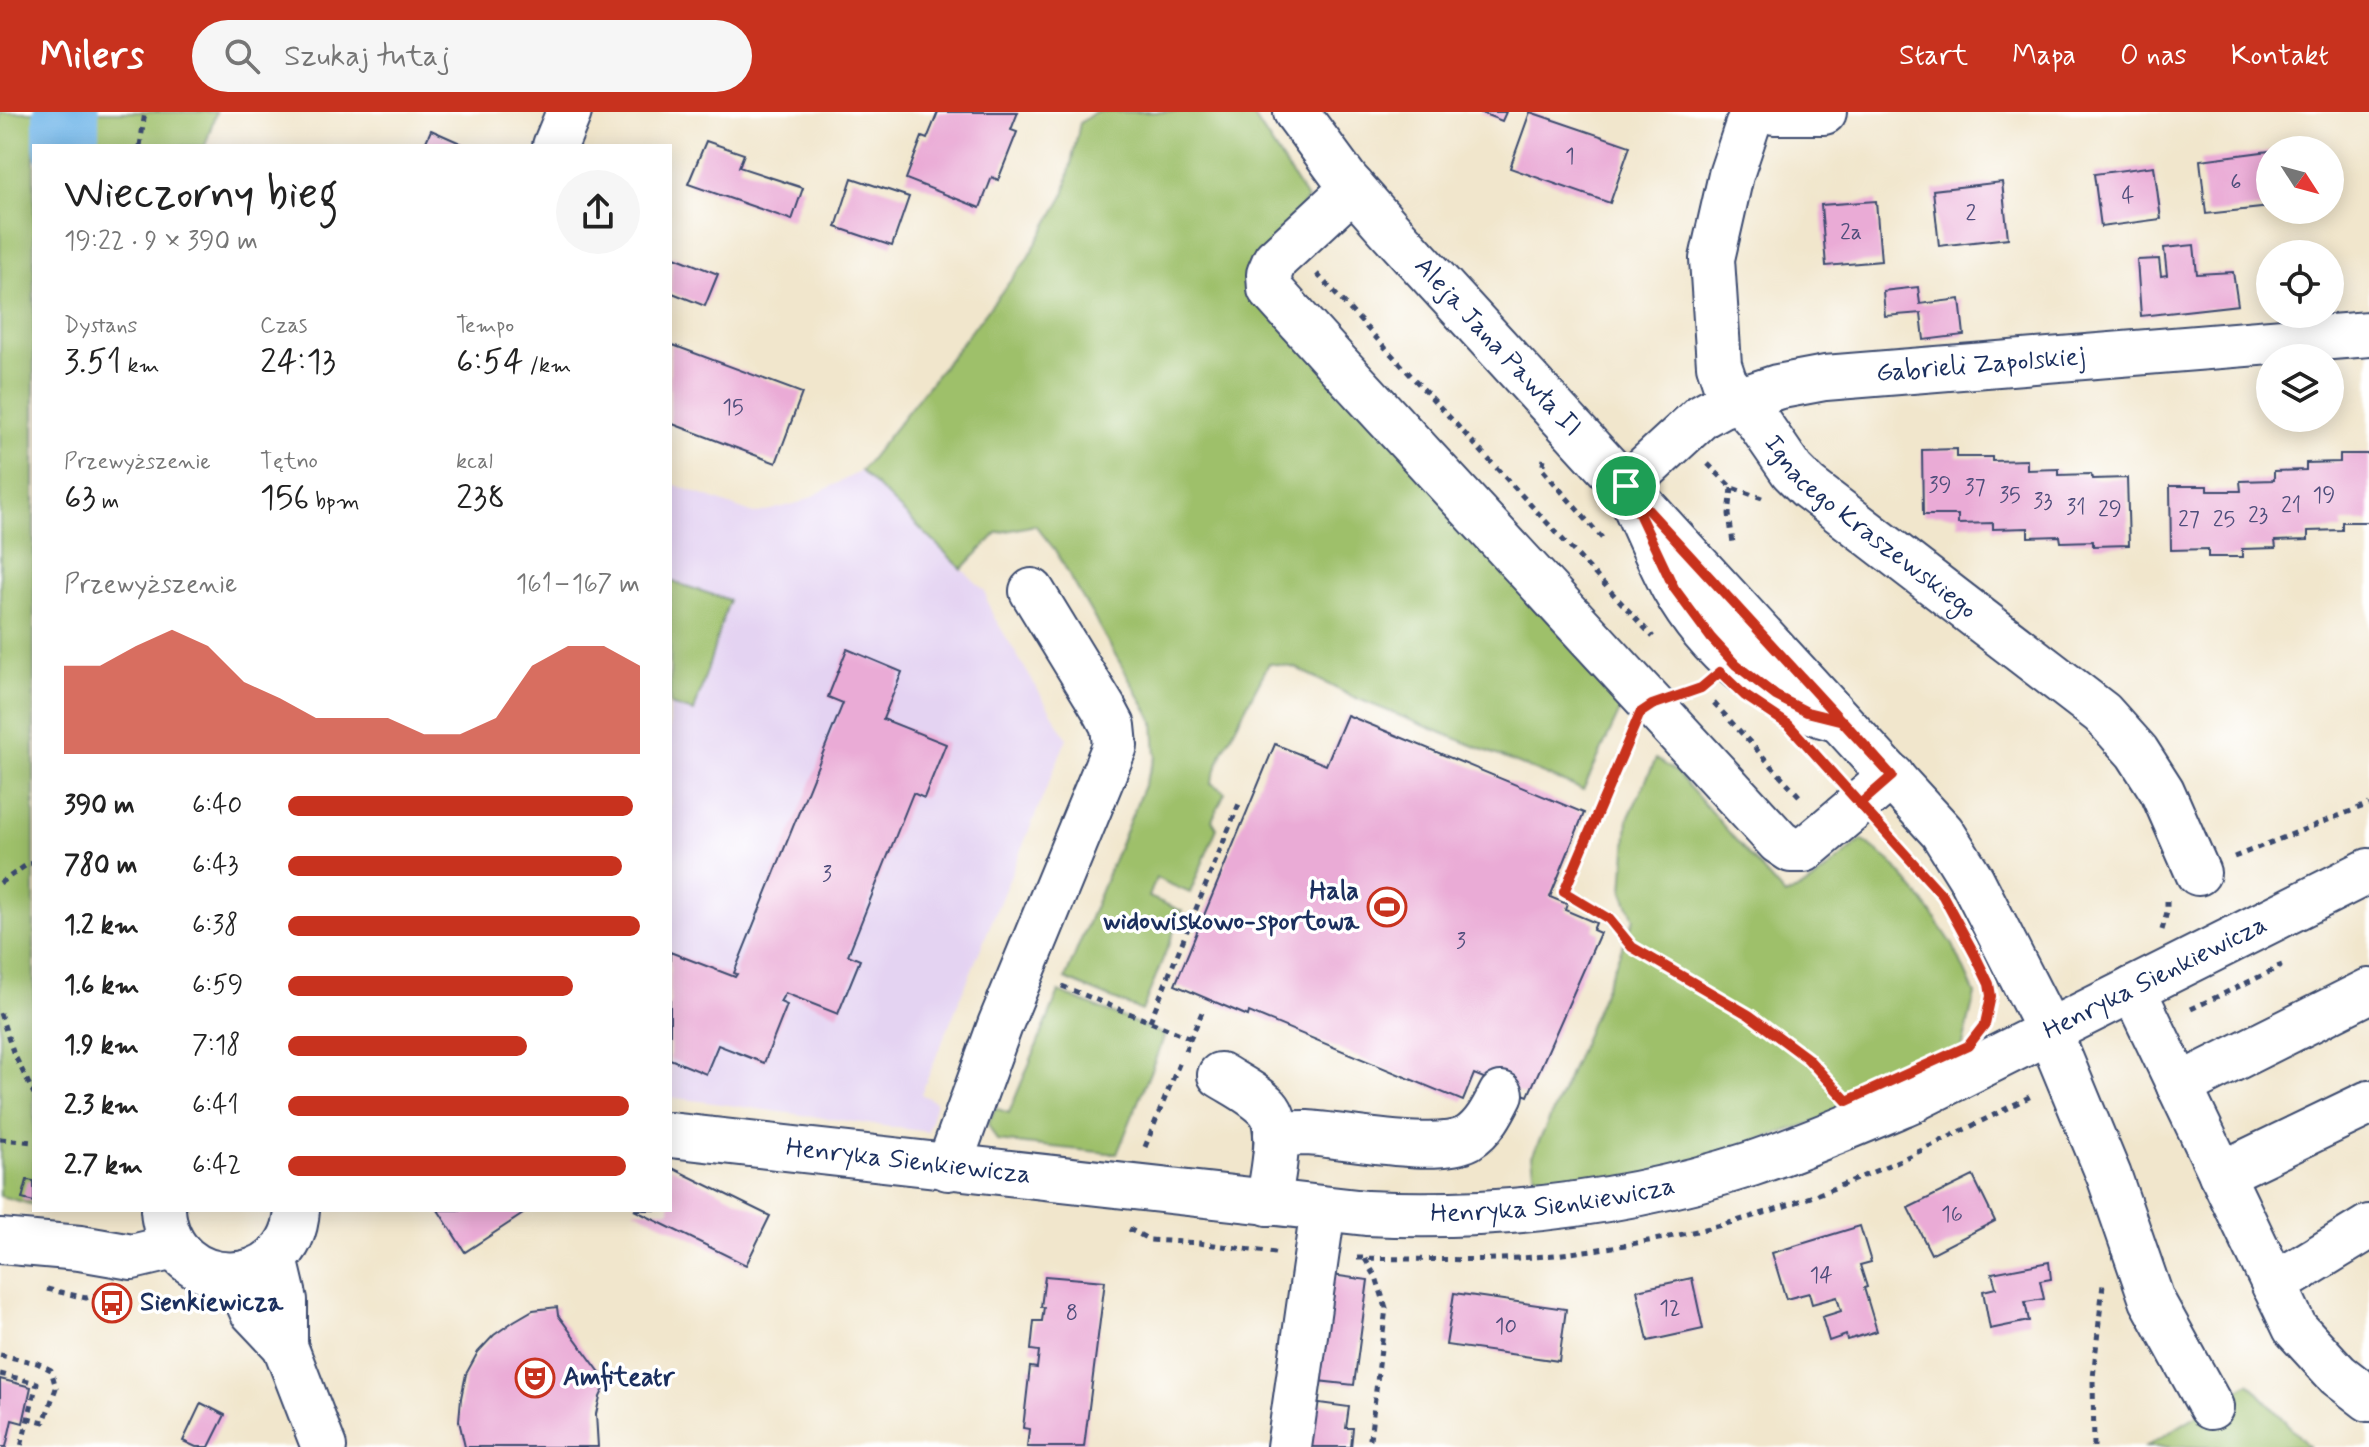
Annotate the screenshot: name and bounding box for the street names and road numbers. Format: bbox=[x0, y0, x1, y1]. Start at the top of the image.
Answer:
street label: Aleja Jana Pawła II bbox=[1406, 250, 1588, 444]
street label: Gabrieli Zapolskiej bbox=[1875, 340, 2087, 391]
street label: Ignacego Kraszewskiego bbox=[1755, 429, 1983, 627]
street label: Henryka Sienkiewicza bbox=[2038, 908, 2273, 1048]
street label: Henryka Sienkiewicza bbox=[784, 1131, 1033, 1192]
street label: Henryka Sienkiewicza bbox=[1430, 1169, 1678, 1231]

